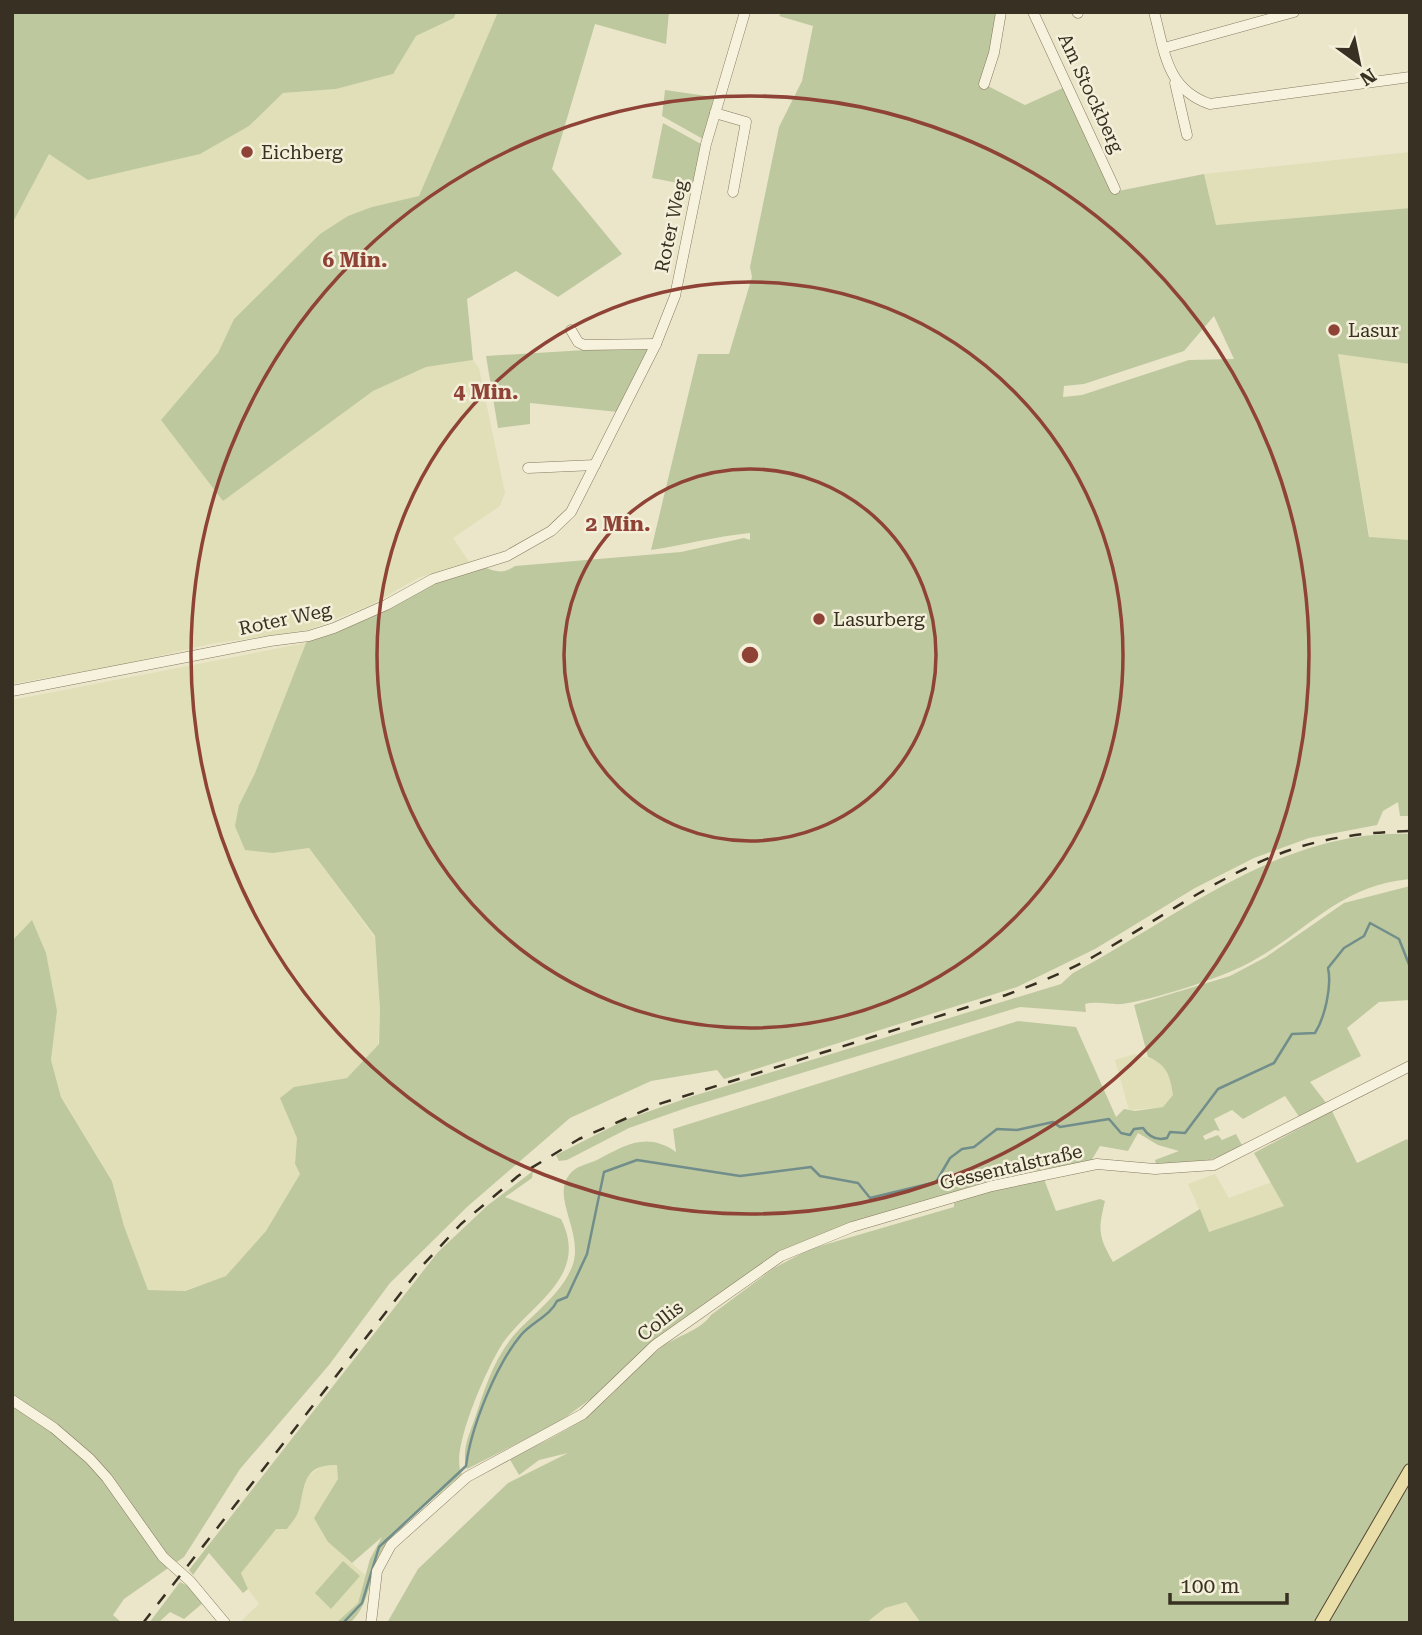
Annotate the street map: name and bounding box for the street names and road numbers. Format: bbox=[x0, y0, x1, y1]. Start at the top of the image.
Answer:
street label: Am Stockberg bbox=[1053, 30, 1129, 156]
street label: Roter Weg bbox=[650, 177, 692, 274]
street label: Roter Weg bbox=[237, 598, 334, 640]
street label: Gessentalstraße bbox=[937, 1139, 1085, 1195]
street label: Collis bbox=[632, 1296, 688, 1346]

